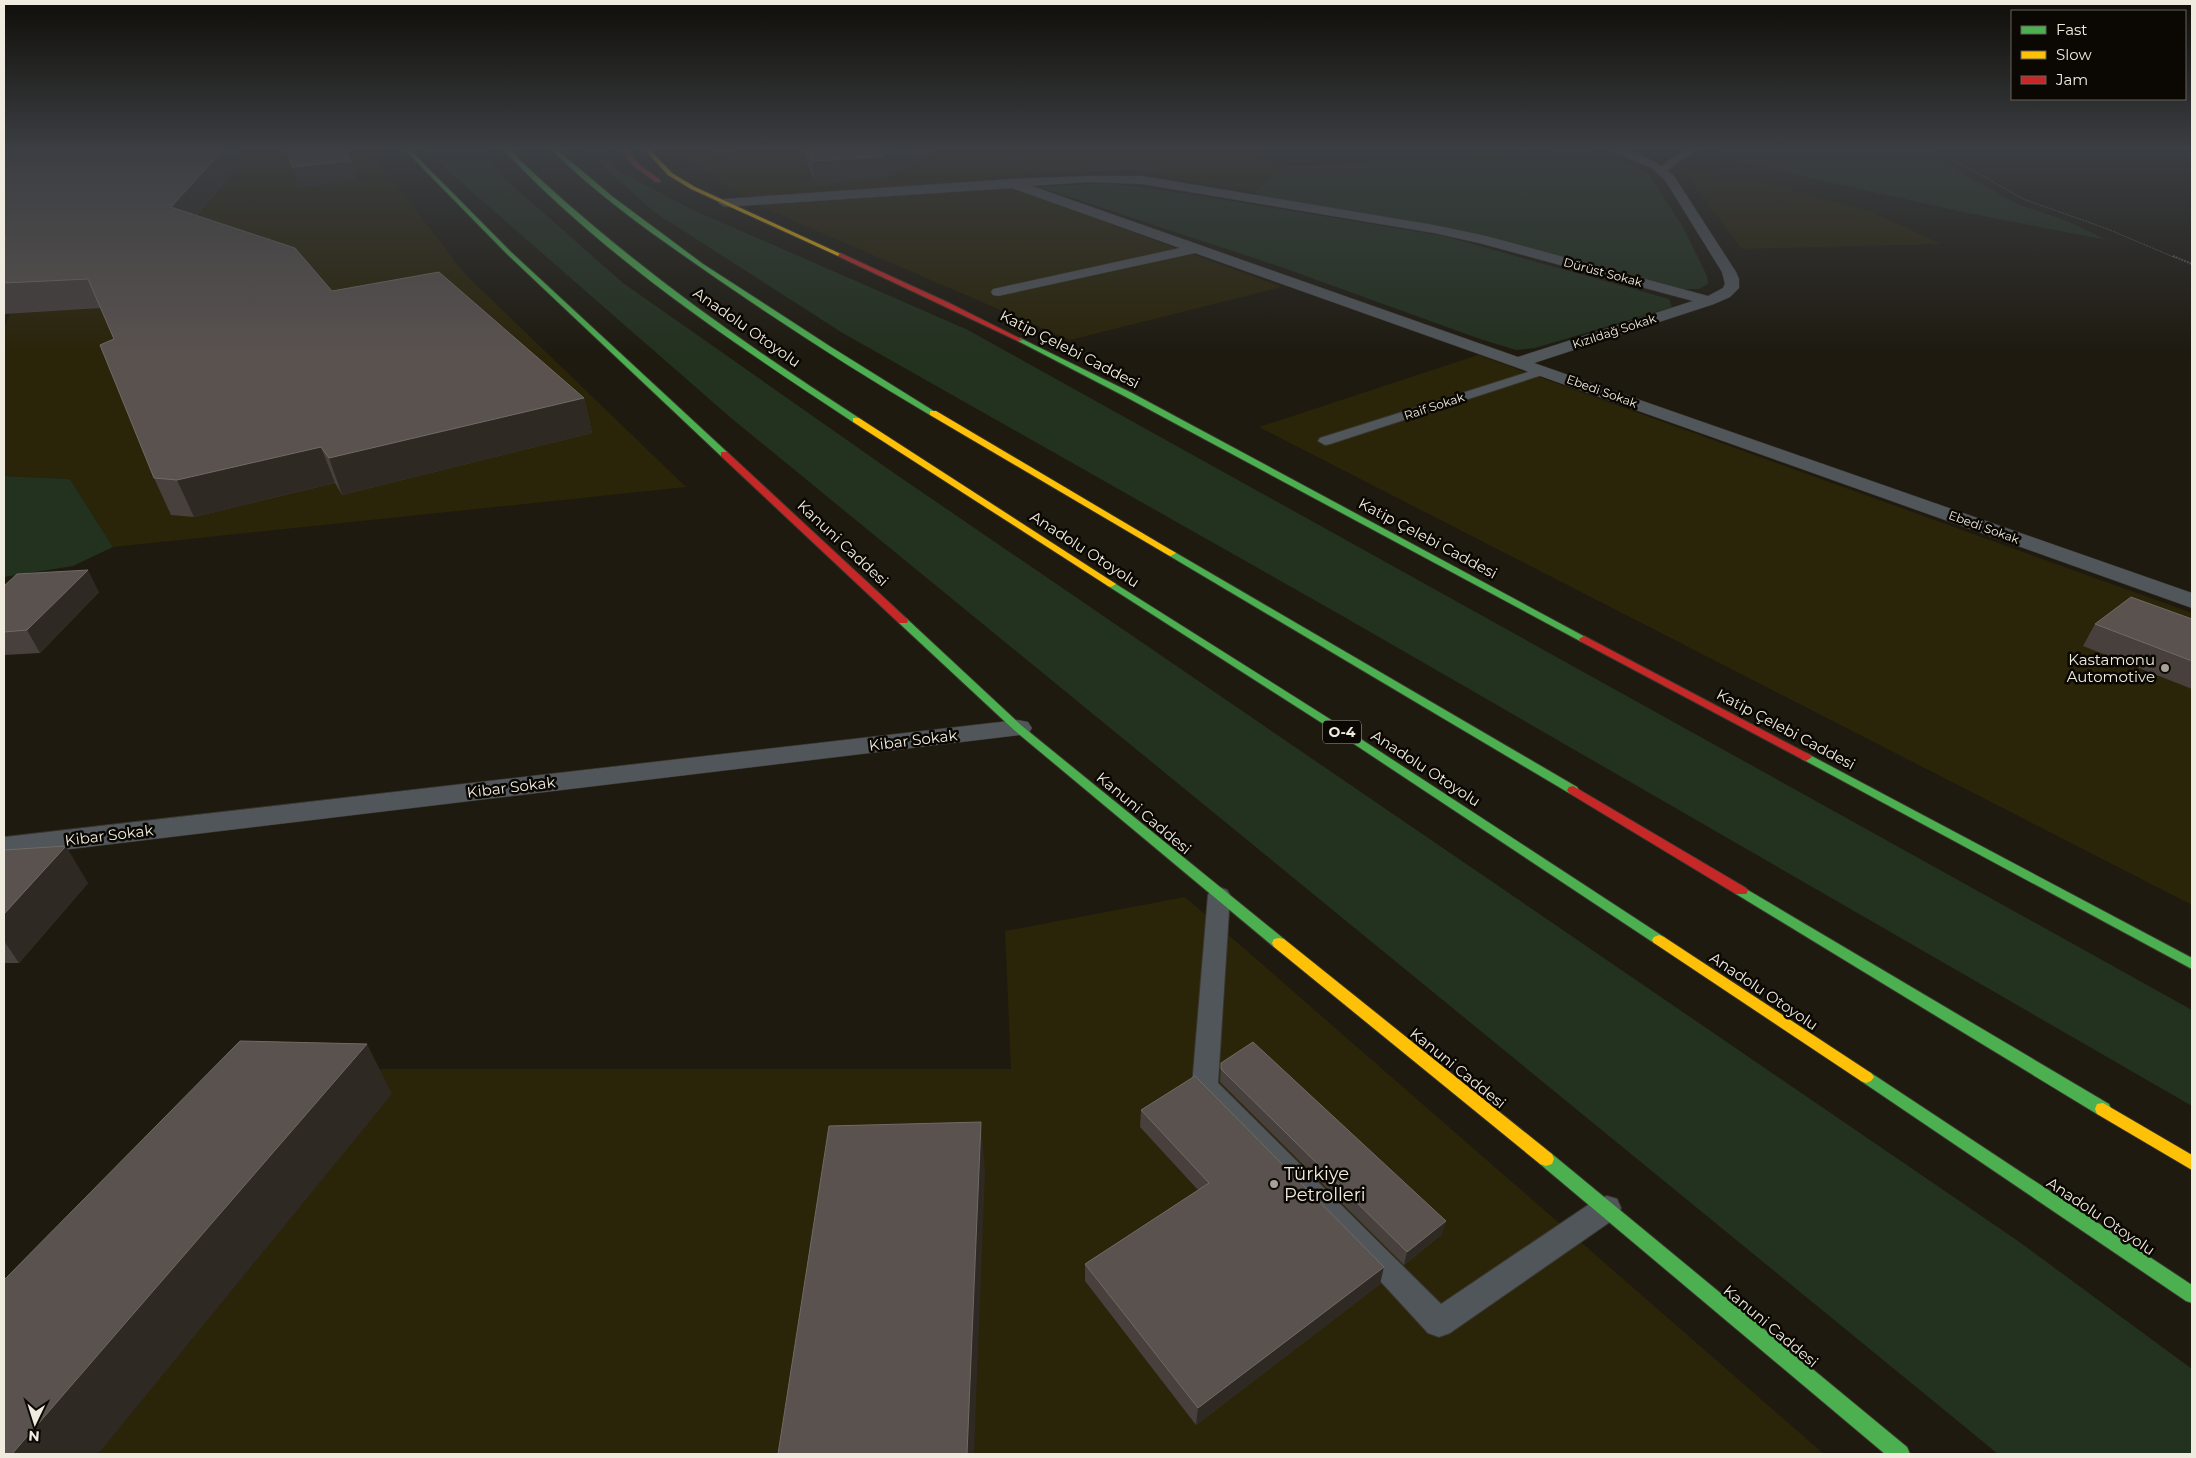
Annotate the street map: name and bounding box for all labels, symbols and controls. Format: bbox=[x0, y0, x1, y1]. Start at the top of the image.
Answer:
legend bbox=[2011, 10, 2186, 100]
text: Fast bbox=[2056, 20, 2087, 39]
text: Slow bbox=[2056, 45, 2092, 64]
text: Jam bbox=[2055, 70, 2088, 89]
street label: Dürüst Sokak bbox=[1562, 254, 1645, 290]
street label: Anadolu Otoyolu bbox=[690, 283, 804, 371]
street label: Katip Çelebi Caddesi bbox=[997, 306, 1143, 392]
street label: Kızıldağ Sokak bbox=[1570, 310, 1658, 352]
street label: Ebedi Sokak bbox=[1565, 371, 1640, 411]
street label: Raif Sokak bbox=[1402, 389, 1467, 423]
street label: Katip Çelebi Caddesi bbox=[1355, 493, 1501, 583]
street label: Kanuni Caddesi bbox=[793, 496, 893, 590]
street label: Anadolu Otoyolu bbox=[1027, 507, 1143, 591]
street label: Ebedi Sokak bbox=[1947, 507, 2022, 547]
place label: Kastamonu Automotive bbox=[2067, 650, 2155, 686]
marker: Kastamonu Automotive bbox=[2159, 662, 2171, 674]
street label: Katip Çelebi Caddesi bbox=[1713, 684, 1859, 774]
road number: O-4 bbox=[1323, 720, 1361, 744]
street label: Kibar Sokak bbox=[868, 725, 958, 755]
street label: Anadolu Otoyolu bbox=[1368, 726, 1484, 810]
street label: Kanuni Caddesi bbox=[1093, 768, 1195, 858]
street label: Kibar Sokak bbox=[466, 772, 556, 802]
street label: Kibar Sokak bbox=[64, 820, 154, 850]
street label: Anadolu Otoyolu bbox=[1706, 948, 1822, 1034]
street label: Kanuni Caddesi bbox=[1406, 1024, 1510, 1112]
place label: Türkiye Petrolleri bbox=[1284, 1163, 1366, 1206]
street label: Anadolu Otoyolu bbox=[2043, 1173, 2159, 1259]
marker: Türkiye Petrolleri bbox=[1268, 1178, 1280, 1190]
street label: Kanuni Caddesi bbox=[1720, 1281, 1822, 1371]
north arrow bbox=[10, 1398, 60, 1448]
text: N bbox=[28, 1427, 40, 1445]

